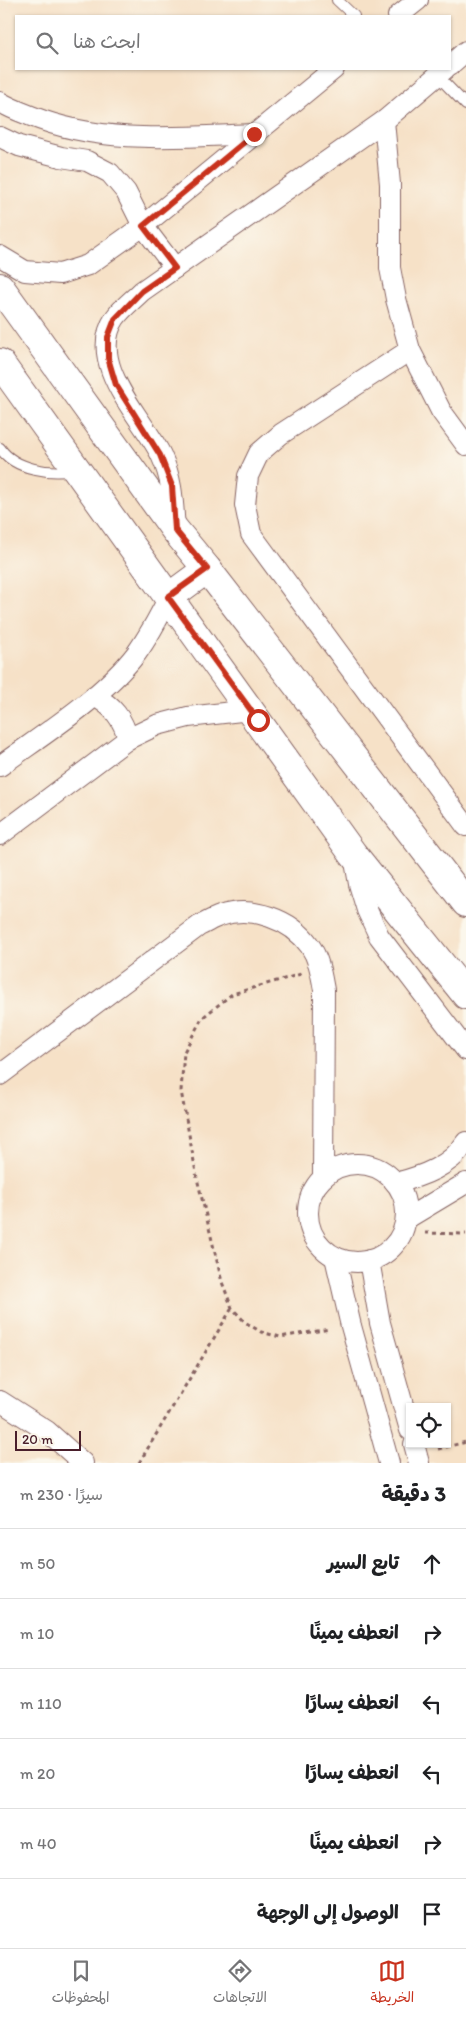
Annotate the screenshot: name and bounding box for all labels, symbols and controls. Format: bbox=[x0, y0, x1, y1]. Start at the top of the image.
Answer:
search box bbox=[15, 15, 451, 70]
icon: search bbox=[33, 29, 61, 57]
text: ابحث هنا bbox=[73, 30, 141, 53]
route end bbox=[243, 123, 266, 146]
route start bbox=[247, 709, 270, 732]
map controls bbox=[406, 1403, 451, 1448]
button: locate bbox=[406, 1403, 451, 1448]
scale bar bbox=[15, 1428, 81, 1451]
text: 20 m bbox=[22, 1431, 53, 1448]
text: 3 دقيقة bbox=[381, 1481, 446, 1506]
text: سيرًا · 230 m bbox=[20, 1485, 103, 1504]
icon: ahead bbox=[418, 1550, 446, 1578]
text: تابع السير bbox=[327, 1551, 399, 1574]
text: 50 m bbox=[20, 1554, 55, 1573]
icon: right bbox=[418, 1620, 446, 1648]
text: انعطف يمينًا bbox=[310, 1621, 399, 1644]
text: 10 m bbox=[20, 1624, 54, 1643]
icon: left bbox=[418, 1690, 446, 1718]
text: انعطف يسارًا bbox=[305, 1691, 399, 1714]
text: 110 m bbox=[20, 1694, 62, 1713]
icon: left bbox=[418, 1760, 446, 1788]
text: انعطف يسارًا bbox=[305, 1761, 399, 1784]
text: 20 m bbox=[20, 1764, 55, 1783]
icon: right bbox=[418, 1830, 446, 1858]
text: انعطف يمينًا bbox=[310, 1831, 399, 1854]
text: 40 m bbox=[20, 1834, 57, 1853]
icon: arrive bbox=[418, 1900, 446, 1928]
text: الوصول إلى الوجهة bbox=[257, 1901, 399, 1924]
tab: المحفوظات bbox=[52, 1957, 109, 2010]
tab: الاتجاهات bbox=[213, 1957, 267, 2010]
tab: الخريطة bbox=[371, 1957, 414, 2010]

